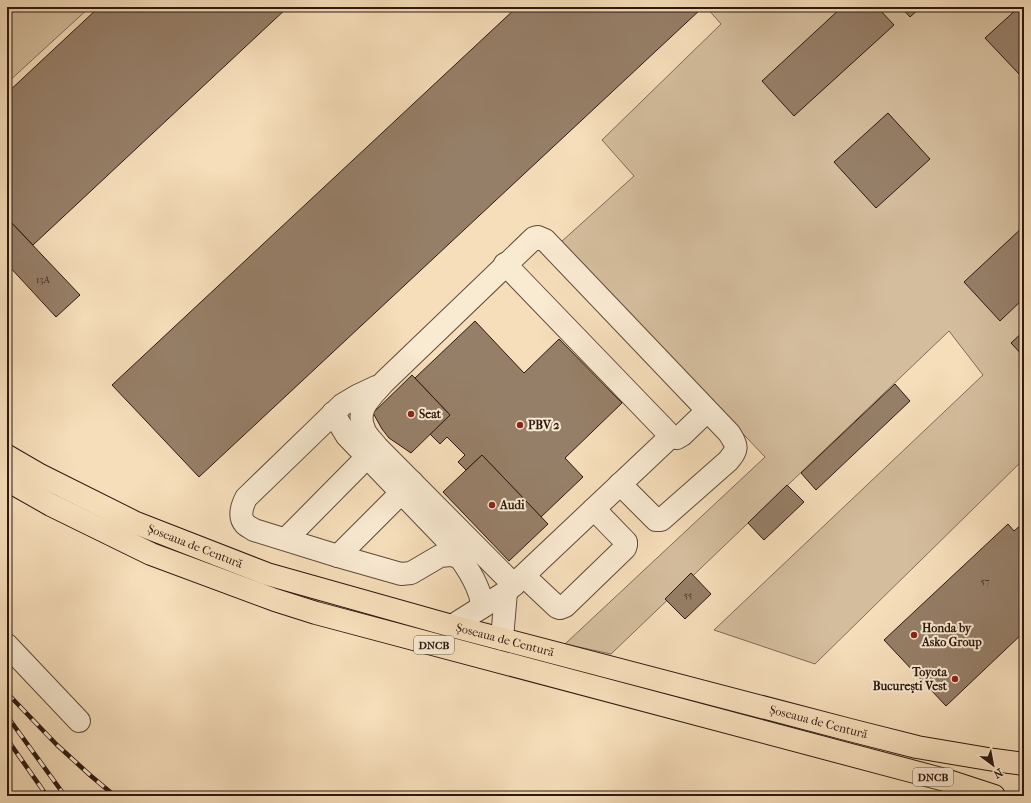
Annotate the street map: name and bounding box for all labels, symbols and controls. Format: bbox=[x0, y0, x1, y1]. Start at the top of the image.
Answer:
house number: 13A bbox=[36, 274, 51, 286]
place label: Seat bbox=[419, 407, 442, 421]
marker: Seat bbox=[406, 409, 416, 419]
place label: PBV 2 bbox=[528, 418, 560, 432]
marker: PBV 2 bbox=[515, 420, 525, 430]
place label: Audi bbox=[499, 498, 525, 512]
marker: Audi bbox=[487, 500, 497, 510]
street label: Șoseaua de Centură bbox=[146, 521, 245, 571]
house number: 57 bbox=[980, 576, 990, 588]
house number: 55 bbox=[684, 590, 692, 602]
street label: Șoseaua de Centură bbox=[454, 620, 556, 659]
place label: Honda by Asko Group bbox=[921, 621, 982, 650]
marker: Honda by Asko Group bbox=[909, 630, 919, 640]
road number: DNCB bbox=[414, 636, 454, 654]
place label: Toyota București Vest bbox=[873, 665, 948, 694]
marker: Toyota București Vest bbox=[950, 674, 960, 684]
street label: Șoseaua de Centură bbox=[768, 702, 870, 741]
north arrow bbox=[973, 745, 1013, 785]
text: N bbox=[991, 765, 1005, 781]
road number: DNCB bbox=[913, 768, 953, 786]

